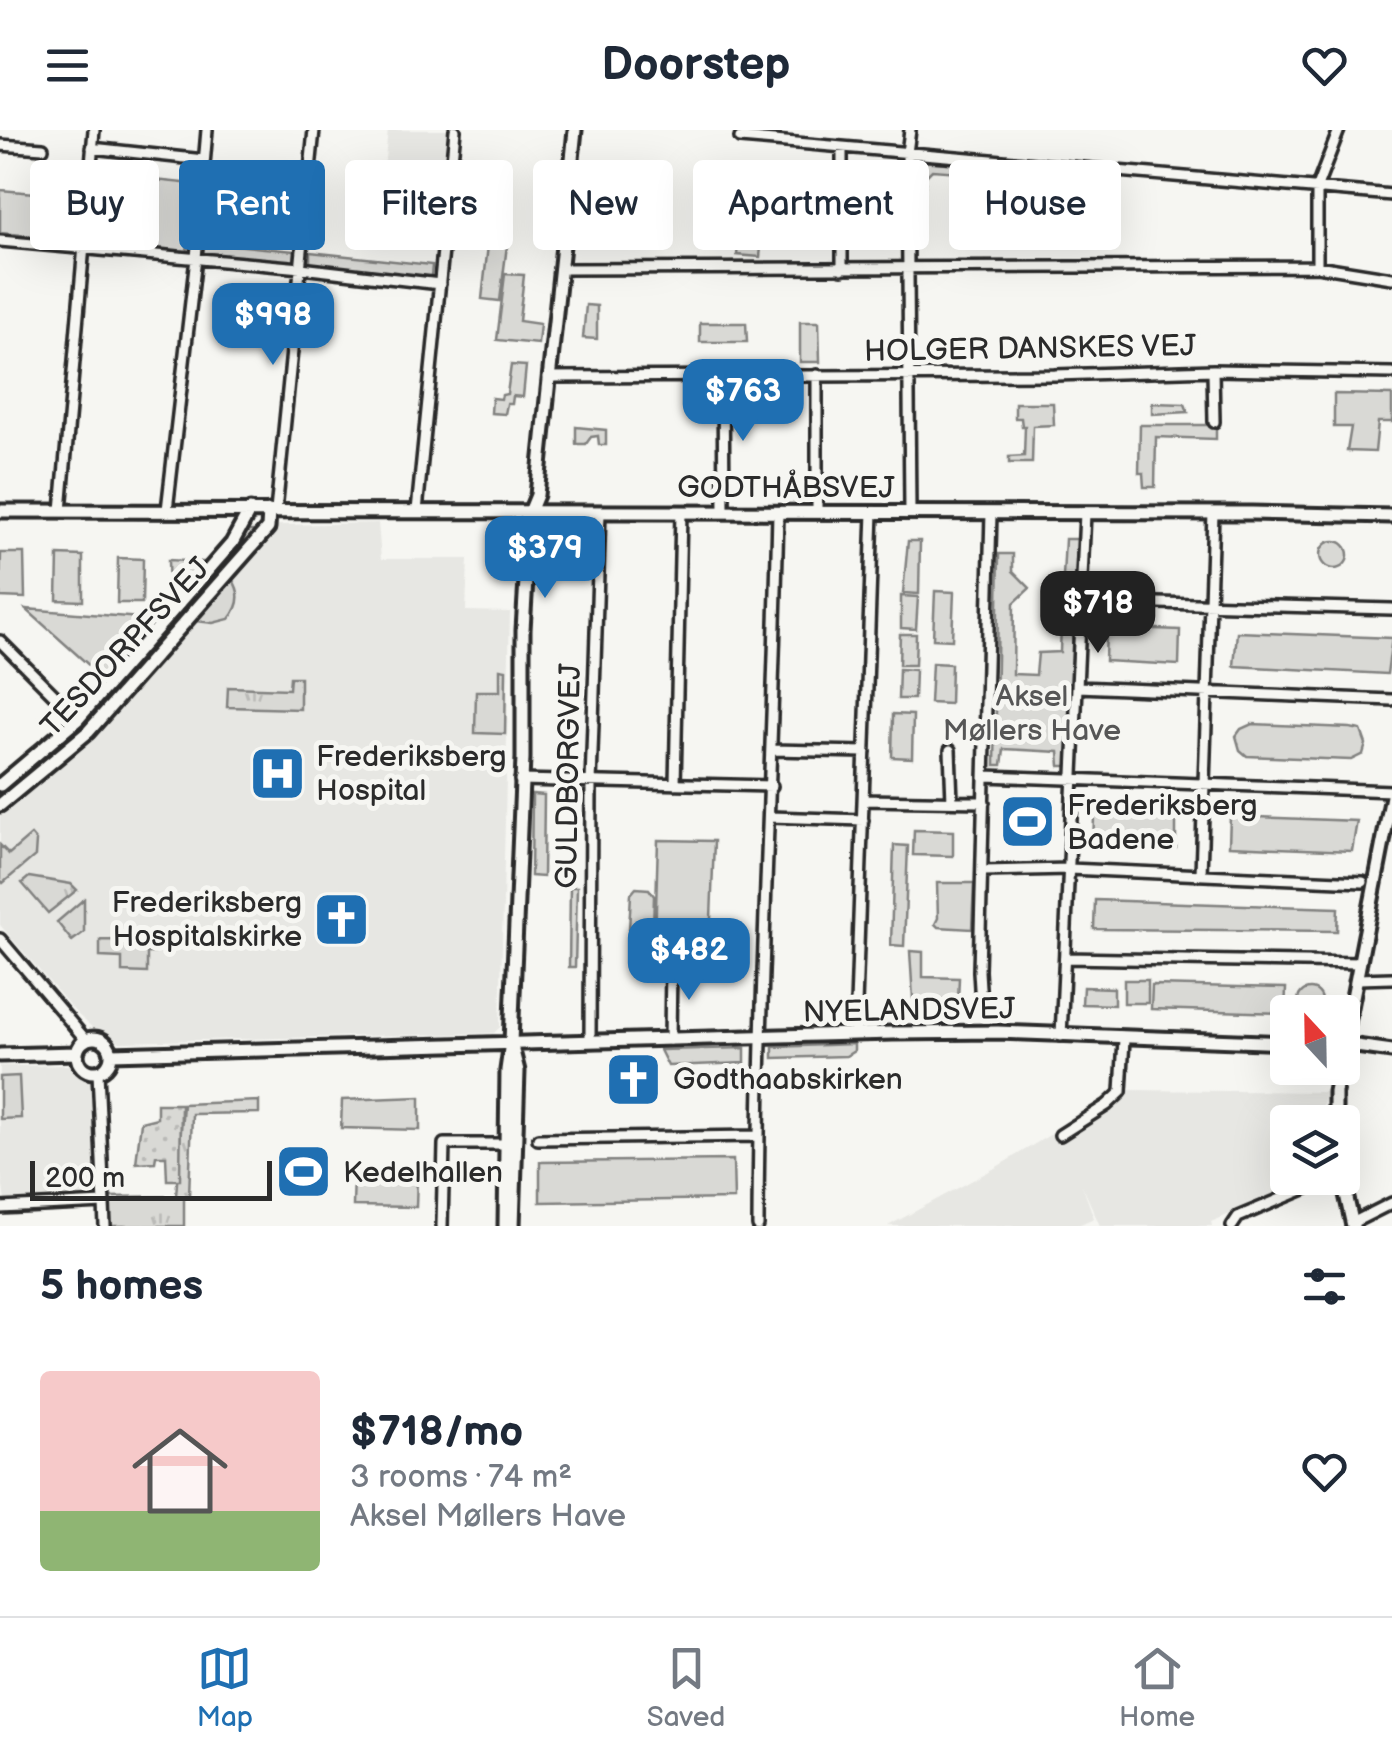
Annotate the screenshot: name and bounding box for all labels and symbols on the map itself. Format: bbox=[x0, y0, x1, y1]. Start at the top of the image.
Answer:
pin: $998 bbox=[214, 283, 332, 368]
street label: HOLGER DANSKES VEJ bbox=[864, 328, 1197, 370]
pin: $763 bbox=[684, 359, 802, 444]
street label: GODTHÅBSVEJ bbox=[677, 469, 895, 506]
pin: $379 bbox=[486, 516, 604, 601]
street label: TESDORPFSVEJ bbox=[34, 550, 218, 744]
pin: $718 bbox=[1039, 571, 1157, 656]
street label: GULDBORGVEJ bbox=[549, 662, 589, 889]
park label: Aksel Møllers Have bbox=[943, 679, 1121, 749]
place label: Frederiksberg Hospital bbox=[316, 739, 507, 809]
hospital icon: Frederiksberg Hospital bbox=[247, 743, 307, 803]
place label: Frederiksberg Badene bbox=[1067, 788, 1258, 858]
sports icon: Frederiksberg Badene bbox=[998, 792, 1058, 852]
place label: Frederiksberg Hospitalskirke bbox=[112, 885, 302, 955]
church icon: Frederiksberg Hospitalskirke bbox=[311, 889, 371, 949]
pin: $482 bbox=[630, 918, 748, 1003]
street label: NYELANDSVEJ bbox=[803, 991, 1016, 1031]
north arrow bbox=[1270, 995, 1360, 1085]
church icon: Godthaabskirken bbox=[604, 1049, 664, 1109]
place label: Godthaabskirken bbox=[673, 1062, 903, 1098]
sports icon: Kedelhallen bbox=[274, 1142, 334, 1202]
place label: Kedelhallen bbox=[343, 1155, 503, 1191]
scale bar bbox=[30, 1156, 272, 1200]

